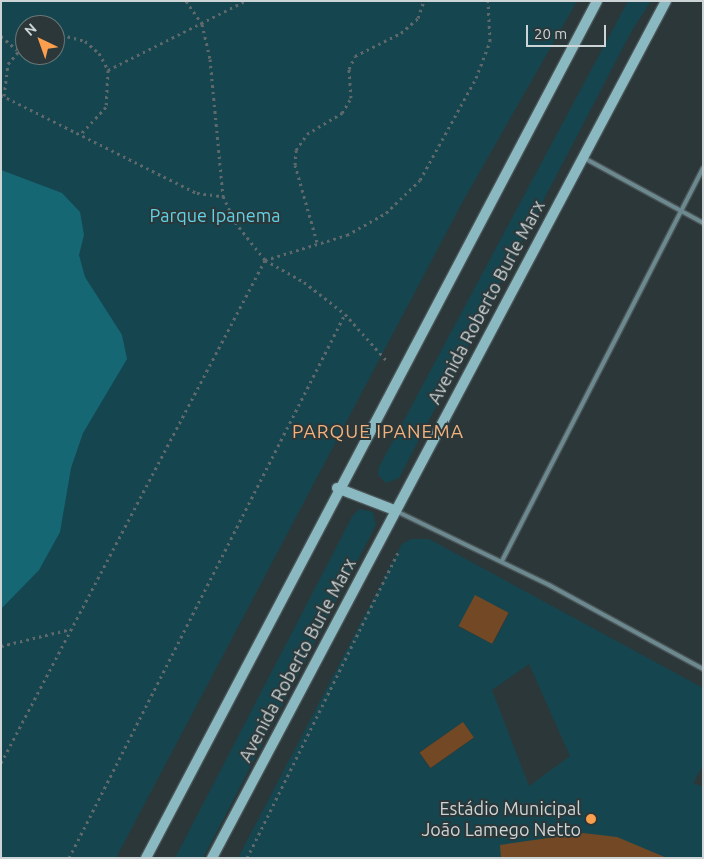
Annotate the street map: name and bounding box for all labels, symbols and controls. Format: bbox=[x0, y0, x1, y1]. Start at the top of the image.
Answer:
north arrow bbox=[15, 15, 65, 65]
scale bar bbox=[529, 15, 609, 47]
text: N bbox=[21, 20, 40, 39]
text: 20 m bbox=[534, 25, 567, 42]
street label: Avenida Roberto Burle Marx bbox=[423, 196, 549, 408]
park label: Parque Ipanema bbox=[150, 204, 280, 226]
district label: PARQUE IPANEMA bbox=[290, 421, 466, 443]
street label: Avenida Roberto Burle Marx bbox=[234, 554, 360, 766]
place label: Estádio Municipal João Lamego Netto bbox=[421, 798, 581, 841]
marker: Estádio Municipal João Lamego Netto bbox=[585, 813, 597, 825]

